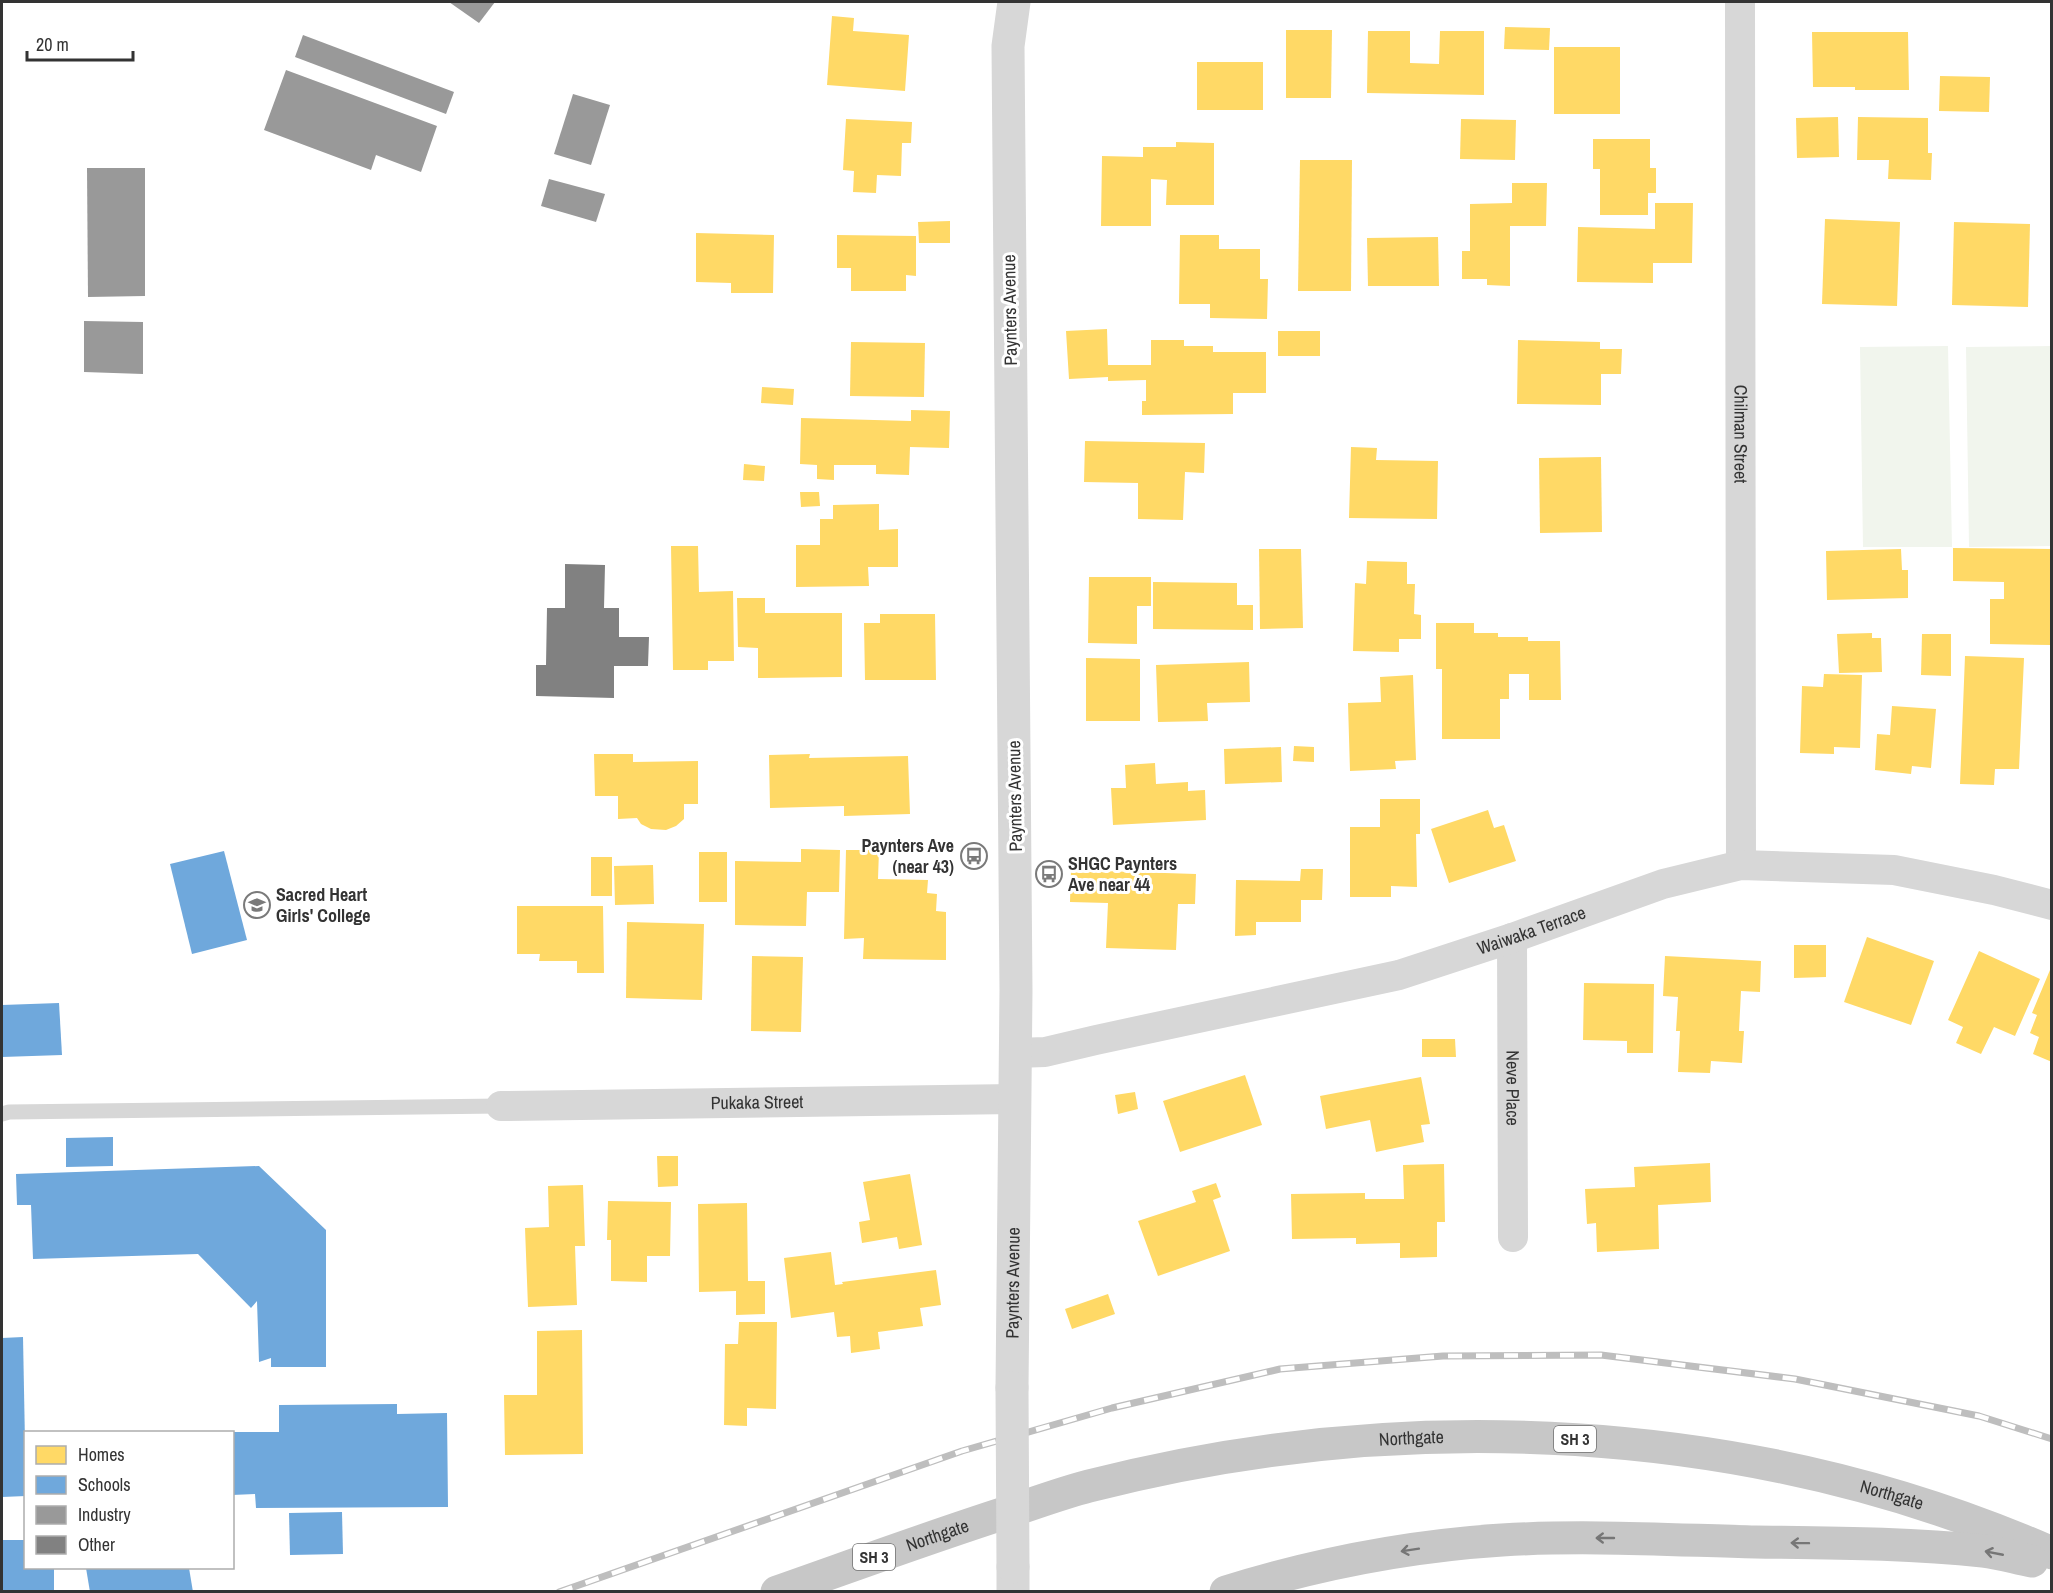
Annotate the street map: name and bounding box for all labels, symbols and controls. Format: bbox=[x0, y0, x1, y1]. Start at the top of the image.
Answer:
scale bar bbox=[27, 24, 134, 62]
text: 20 m bbox=[36, 32, 69, 57]
street label: Paynters Avenue bbox=[996, 254, 1023, 366]
street label: Chilman Street bbox=[1728, 385, 1754, 483]
street label: Paynters Avenue bbox=[1001, 740, 1028, 852]
place label: Paynters Ave (near 43) bbox=[862, 833, 954, 879]
bus stop icon: Paynters Ave (near 43) bbox=[959, 841, 989, 871]
place label: SHGC Paynters Ave near 44 bbox=[1068, 851, 1177, 897]
bus stop icon: SHGC Paynters Ave near 44 bbox=[1034, 859, 1064, 889]
place label: Sacred Heart Girls' College bbox=[276, 882, 371, 928]
school or university icon: Sacred Heart Girls' College bbox=[242, 890, 272, 920]
street label: Waiwaka Terrace bbox=[1474, 900, 1589, 961]
street label: Neve Place bbox=[1500, 1050, 1526, 1126]
street label: Pukaka Street bbox=[710, 1089, 804, 1115]
street label: Paynters Avenue bbox=[999, 1227, 1026, 1339]
street label: Northgate bbox=[1378, 1424, 1444, 1452]
road number: SH 3 bbox=[1554, 1426, 1596, 1452]
legend bbox=[24, 1431, 234, 1569]
text: Homes bbox=[78, 1442, 125, 1467]
text: Schools bbox=[78, 1472, 131, 1497]
street label: Northgate bbox=[1857, 1473, 1927, 1516]
text: Industry bbox=[78, 1502, 131, 1527]
street label: Northgate bbox=[902, 1513, 972, 1557]
text: Other bbox=[78, 1532, 115, 1557]
one-way arrow bbox=[1595, 1532, 1615, 1544]
one-way arrow bbox=[1790, 1537, 1810, 1549]
road number: SH 3 bbox=[853, 1544, 895, 1570]
one-way arrow bbox=[1401, 1544, 1421, 1555]
one-way arrow bbox=[1985, 1547, 2005, 1558]

